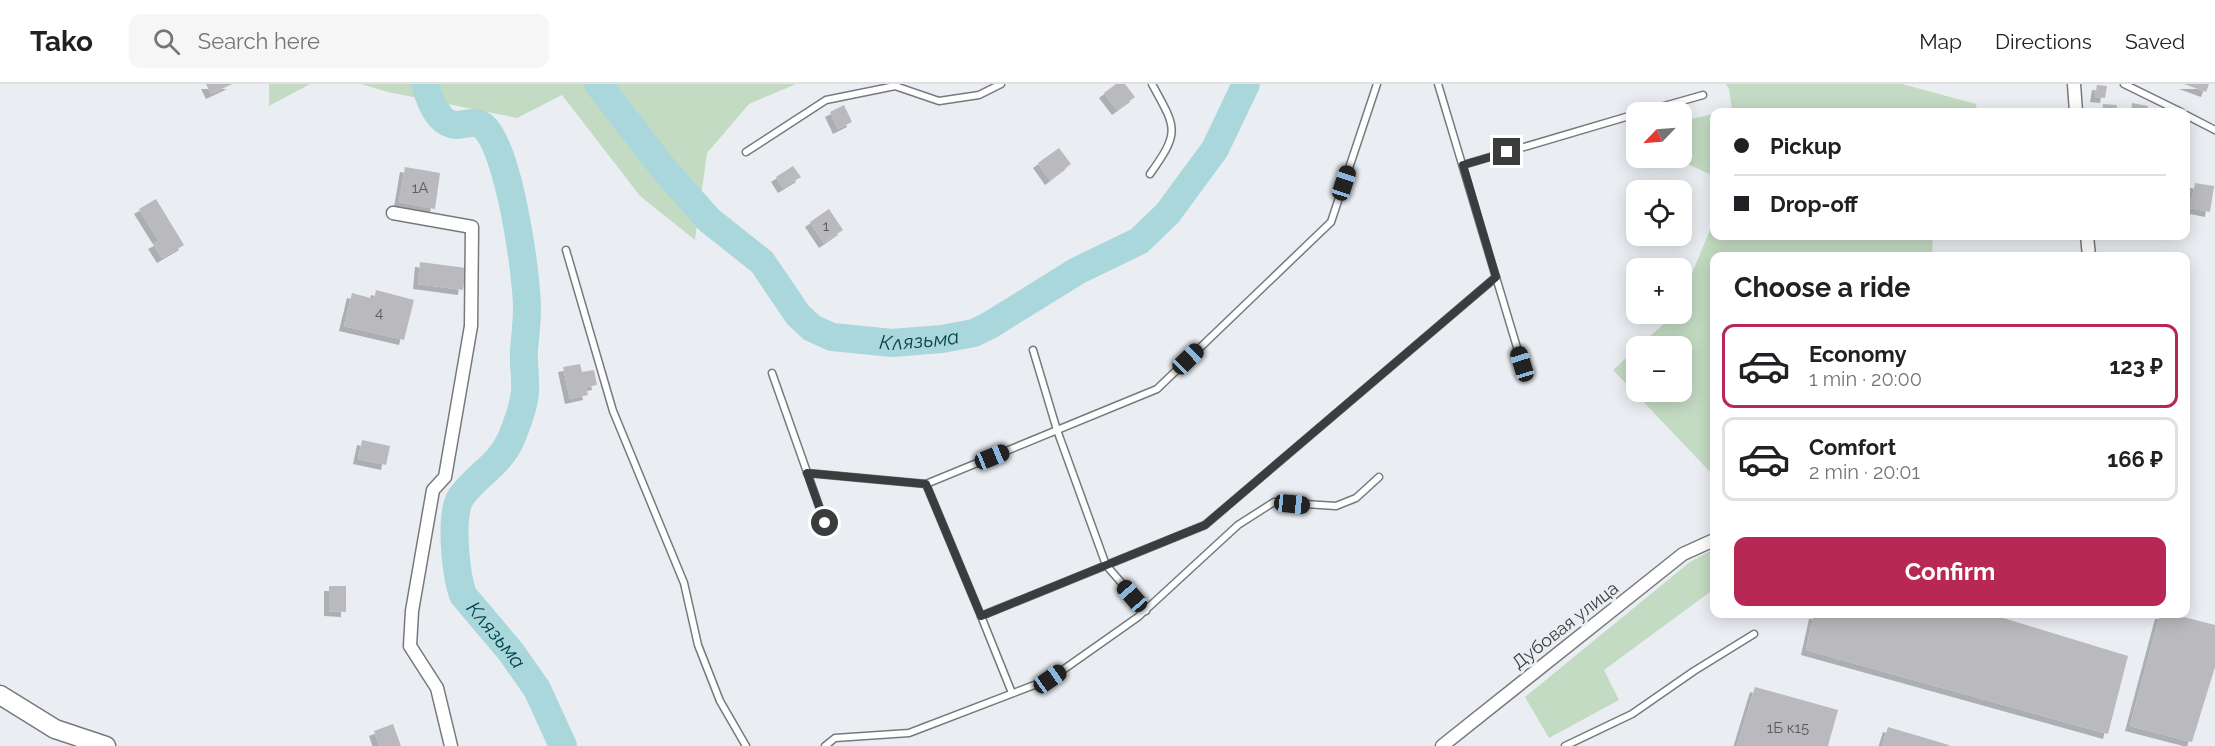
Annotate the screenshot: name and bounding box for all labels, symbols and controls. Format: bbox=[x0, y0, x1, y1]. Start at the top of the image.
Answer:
search box bbox=[129, 14, 549, 68]
text: Tako bbox=[30, 25, 93, 58]
icon: search bbox=[150, 25, 183, 58]
text: Search here bbox=[198, 28, 320, 54]
text: Map bbox=[1919, 29, 1962, 54]
text: Directions bbox=[1995, 29, 2092, 54]
text: Saved bbox=[2125, 29, 2185, 54]
north arrow bbox=[1626, 102, 1692, 168]
map controls bbox=[1626, 102, 1692, 402]
text: Pickup bbox=[1770, 133, 1842, 159]
route end bbox=[1493, 138, 1520, 165]
car bbox=[1330, 163, 1358, 203]
house number: 1А bbox=[412, 179, 428, 197]
button: locate bbox=[1626, 180, 1692, 246]
text: Drop-off bbox=[1770, 191, 1858, 217]
house number: 1 bbox=[823, 217, 830, 235]
button: + bbox=[1626, 258, 1692, 324]
text: Choose a ride bbox=[1734, 272, 1910, 303]
house number: 4 bbox=[375, 304, 383, 322]
water label: Клязьма bbox=[878, 324, 961, 355]
button: − bbox=[1626, 336, 1692, 402]
icon: car bbox=[1737, 339, 1791, 393]
car bbox=[1169, 340, 1207, 378]
text: Economy bbox=[1809, 341, 1907, 367]
car bbox=[1508, 344, 1536, 384]
text: 123 ₽ bbox=[2109, 353, 2163, 379]
text: 1 min · 20:00 bbox=[1809, 367, 1922, 391]
icon: car bbox=[1737, 432, 1791, 486]
text: Comfort bbox=[1809, 434, 1896, 460]
car bbox=[972, 442, 1012, 472]
text: 166 ₽ bbox=[2107, 446, 2163, 472]
text: 2 min · 20:01 bbox=[1809, 460, 1920, 484]
car bbox=[1273, 493, 1311, 515]
route start bbox=[811, 509, 838, 536]
button: Confirm bbox=[1734, 537, 2166, 606]
car bbox=[1113, 577, 1151, 615]
street label: Дубовая улица bbox=[1508, 577, 1622, 673]
water label: Клязьма bbox=[462, 597, 531, 673]
car bbox=[1030, 661, 1070, 697]
house number: 1Б к15 bbox=[1767, 719, 1809, 737]

